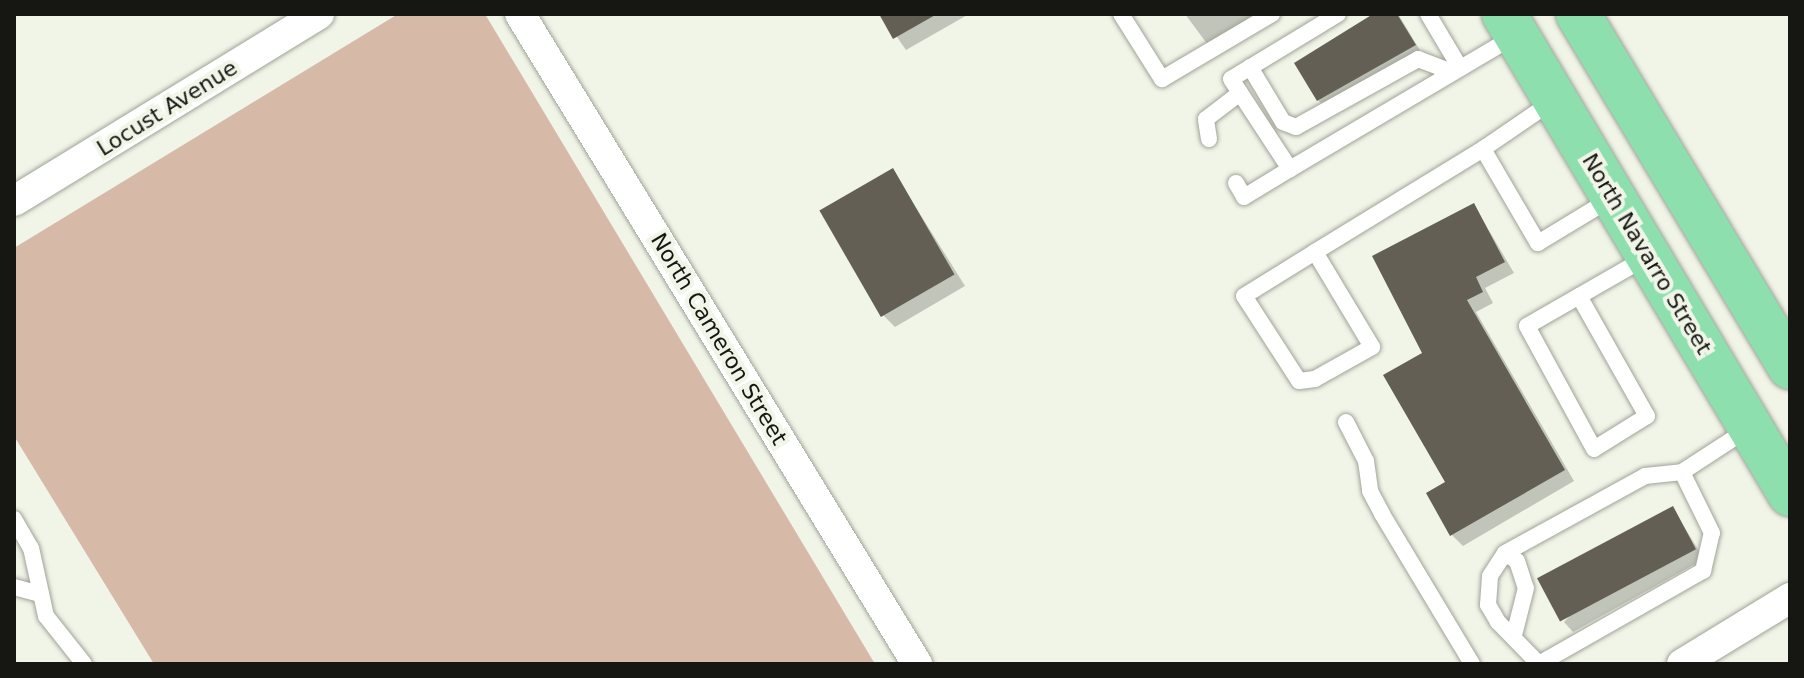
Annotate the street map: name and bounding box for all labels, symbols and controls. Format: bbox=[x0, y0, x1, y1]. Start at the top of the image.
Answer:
street label: Locust Avenue bbox=[92, 54, 242, 162]
street label: North Navarro Street bbox=[1577, 149, 1717, 359]
street label: North Cameron Street bbox=[645, 228, 793, 450]

